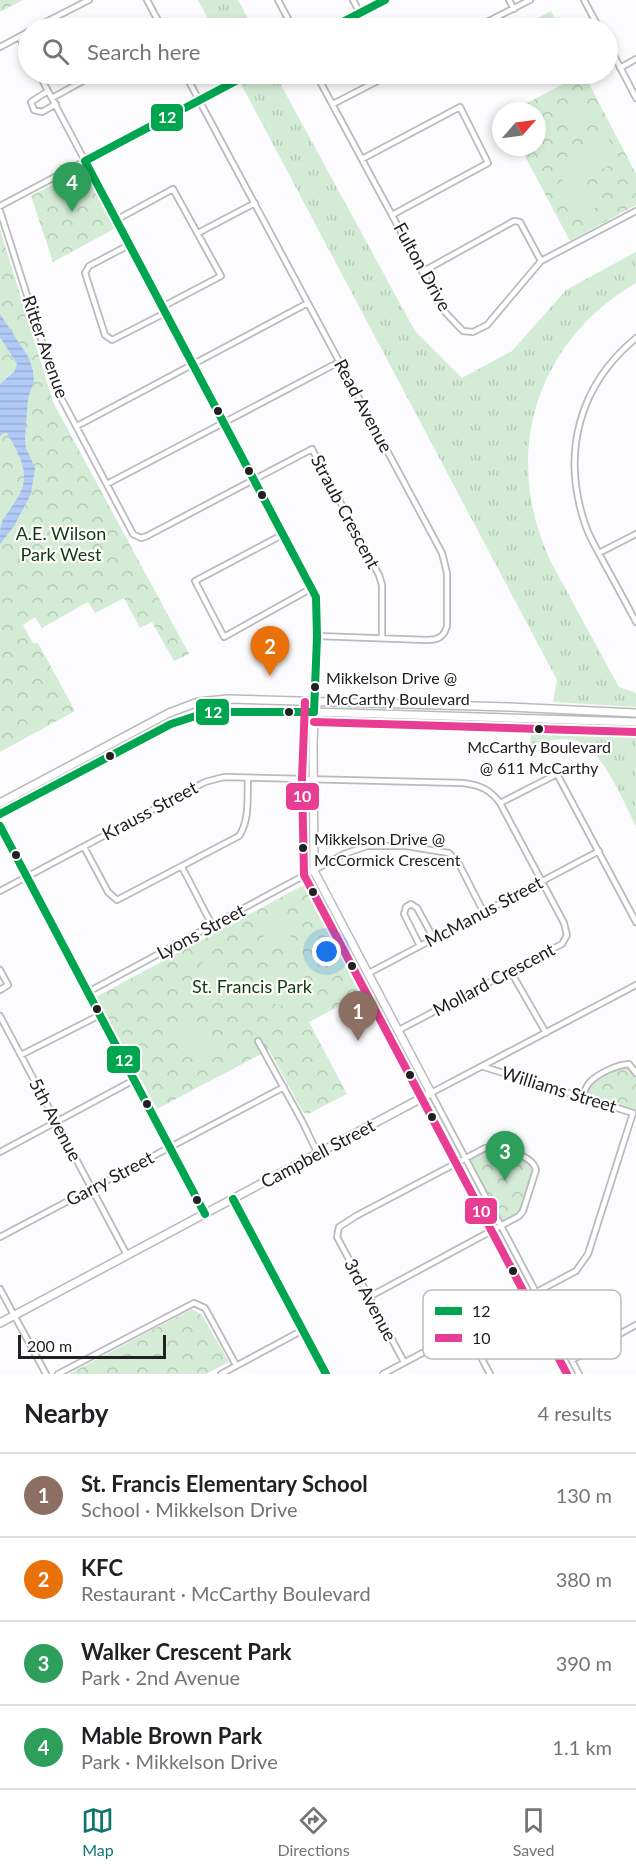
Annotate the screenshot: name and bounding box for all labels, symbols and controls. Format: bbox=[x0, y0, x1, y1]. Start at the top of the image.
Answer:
search box bbox=[18, 18, 618, 84]
icon: search bbox=[39, 35, 72, 68]
text: Search here bbox=[87, 38, 200, 65]
north arrow bbox=[492, 102, 546, 156]
line badge: 12 bbox=[150, 103, 184, 132]
text: 12 bbox=[158, 107, 176, 126]
pin: 4 bbox=[52, 162, 92, 212]
street label: Fulton Drive bbox=[390, 218, 456, 315]
street label: Ritter Avenue bbox=[18, 293, 74, 401]
street label: Read Avenue bbox=[330, 355, 398, 456]
unlabelled marker bbox=[212, 405, 224, 417]
street label: Straub Crescent bbox=[307, 451, 385, 573]
unlabelled marker bbox=[243, 465, 255, 477]
unlabelled marker bbox=[256, 489, 268, 501]
park label: A.E. Wilson Park West bbox=[16, 522, 106, 565]
pin: 2 bbox=[250, 626, 290, 676]
place label: Mikkelson Drive @ McCarthy Boulevard bbox=[326, 668, 470, 708]
marker: Mikkelson Drive @ McCarthy Boulevard bbox=[309, 681, 321, 693]
line badge: 12 bbox=[195, 698, 230, 726]
text: 12 bbox=[204, 702, 222, 721]
unlabelled marker bbox=[283, 706, 295, 718]
marker: McCarthy Boulevard @ 611 McCarthy bbox=[533, 723, 545, 735]
place label: McCarthy Boulevard @ 611 McCarthy bbox=[467, 737, 611, 777]
unlabelled marker bbox=[104, 750, 116, 762]
street label: Krauss Street bbox=[98, 776, 201, 844]
line badge: 10 bbox=[285, 782, 320, 811]
text: 10 bbox=[293, 786, 311, 805]
place label: Mikkelson Drive @ McCormick Crescent bbox=[314, 829, 461, 869]
marker: Mikkelson Drive @ McCormick Crescent bbox=[297, 842, 309, 854]
unlabelled marker bbox=[10, 849, 22, 861]
street label: McManus Street bbox=[421, 871, 547, 951]
unlabelled marker bbox=[307, 886, 319, 898]
street label: Lyons Street bbox=[153, 898, 249, 964]
your location bbox=[312, 937, 341, 966]
street label: Mollard Crescent bbox=[429, 938, 559, 1020]
unlabelled marker bbox=[346, 960, 358, 972]
park label: St. Francis Park bbox=[192, 975, 313, 997]
pin: 1 bbox=[338, 992, 378, 1041]
unlabelled marker bbox=[91, 1003, 103, 1015]
line badge: 12 bbox=[106, 1045, 141, 1074]
text: 12 bbox=[115, 1050, 133, 1069]
street label: Williams Street bbox=[499, 1061, 620, 1117]
unlabelled marker bbox=[404, 1069, 416, 1081]
street label: 5th Avenue bbox=[25, 1074, 87, 1165]
unlabelled marker bbox=[141, 1098, 153, 1110]
unlabelled marker bbox=[426, 1111, 438, 1123]
street label: Campbell Street bbox=[257, 1114, 379, 1192]
pin: 3 bbox=[486, 1132, 524, 1181]
street label: Garry Street bbox=[62, 1146, 158, 1210]
unlabelled marker bbox=[191, 1194, 203, 1206]
line badge: 10 bbox=[464, 1197, 498, 1225]
text: 10 bbox=[472, 1201, 490, 1220]
street label: 3rd Avenue bbox=[340, 1254, 402, 1345]
unlabelled marker bbox=[507, 1265, 519, 1277]
legend bbox=[423, 1290, 621, 1359]
text: 12 bbox=[472, 1301, 491, 1320]
text: 10 bbox=[472, 1328, 491, 1347]
scale bar bbox=[18, 1332, 166, 1360]
text: 200 m bbox=[27, 1336, 72, 1355]
text: Nearby bbox=[24, 1397, 109, 1429]
text: 4 results bbox=[537, 1401, 612, 1425]
text: St. Francis Elementary School bbox=[81, 1470, 368, 1497]
text: 1 bbox=[38, 1483, 49, 1507]
text: 130 m bbox=[556, 1483, 612, 1507]
text: School · Mikkelson Drive bbox=[81, 1497, 298, 1521]
text: KFC bbox=[81, 1554, 123, 1581]
text: 2 bbox=[38, 1567, 49, 1591]
text: 380 m bbox=[556, 1567, 612, 1591]
text: Restaurant · McCarthy Boulevard bbox=[81, 1581, 371, 1605]
text: Walker Crescent Park bbox=[81, 1638, 292, 1665]
text: 3 bbox=[38, 1651, 49, 1675]
text: 390 m bbox=[556, 1651, 612, 1675]
text: Park · 2nd Avenue bbox=[81, 1665, 240, 1689]
text: Mable Brown Park bbox=[81, 1722, 262, 1749]
text: 4 bbox=[38, 1735, 49, 1759]
text: 1.1 km bbox=[552, 1735, 612, 1759]
text: Park · Mikkelson Drive bbox=[81, 1749, 278, 1773]
tab: Map bbox=[81, 1804, 114, 1859]
tab: Directions bbox=[277, 1804, 350, 1859]
tab: Saved bbox=[513, 1804, 554, 1859]

